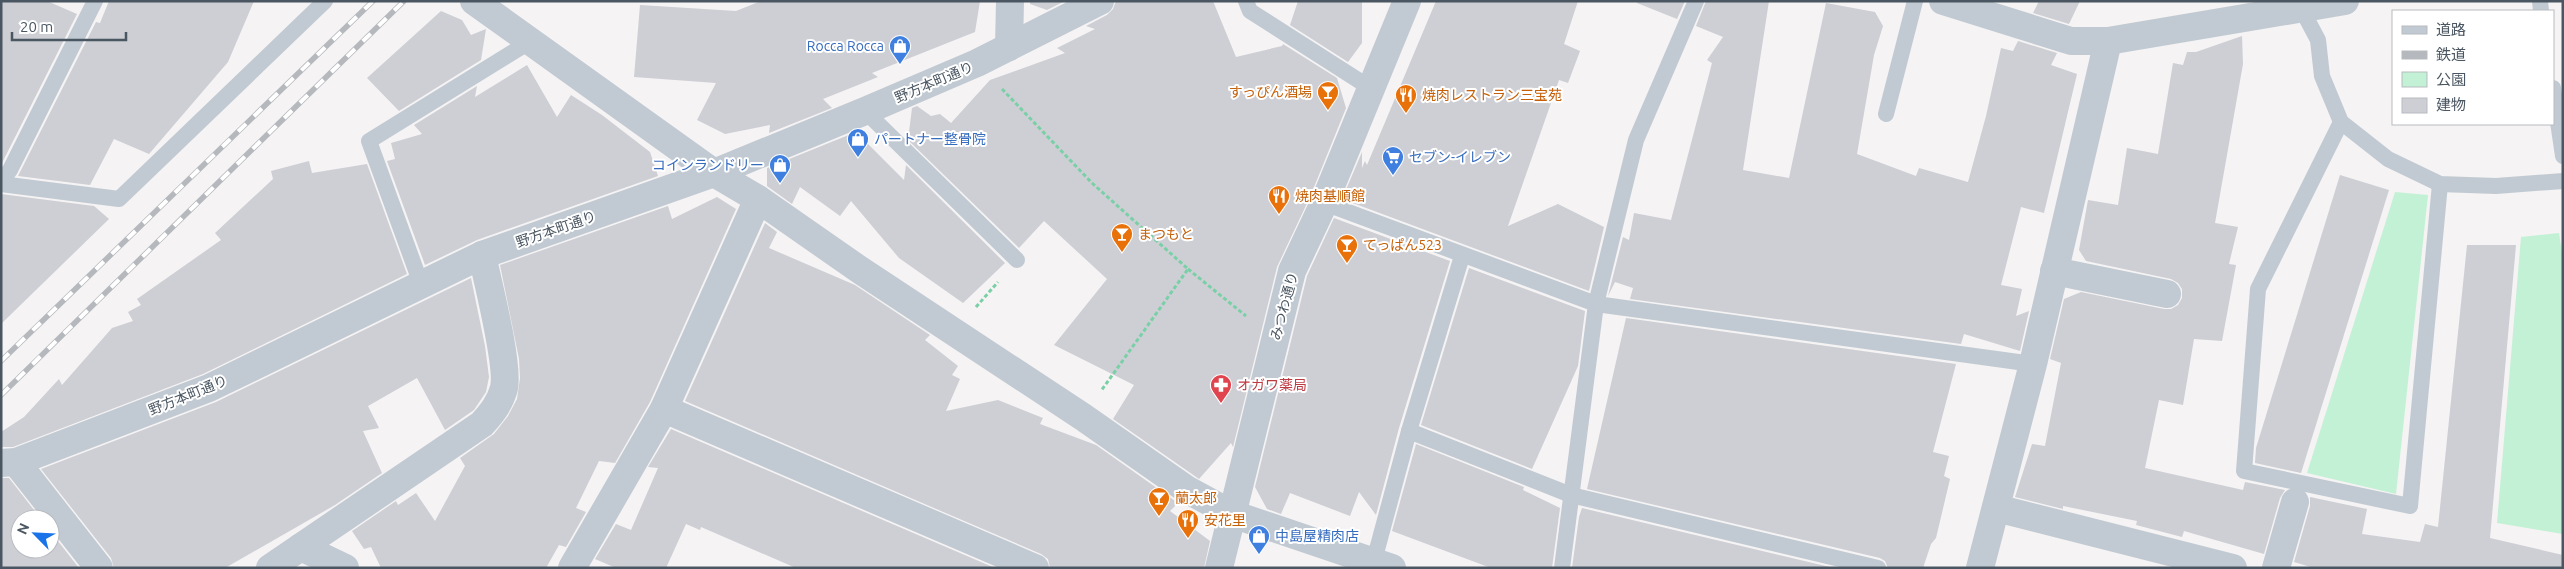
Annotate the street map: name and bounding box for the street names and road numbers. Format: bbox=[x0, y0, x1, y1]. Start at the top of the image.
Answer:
street label: 野方本町通り bbox=[892, 58, 976, 106]
street label: 野方本町通り bbox=[514, 208, 598, 250]
street label: みつわ通り bbox=[1267, 270, 1301, 342]
street label: 野方本町通り bbox=[146, 372, 230, 418]

